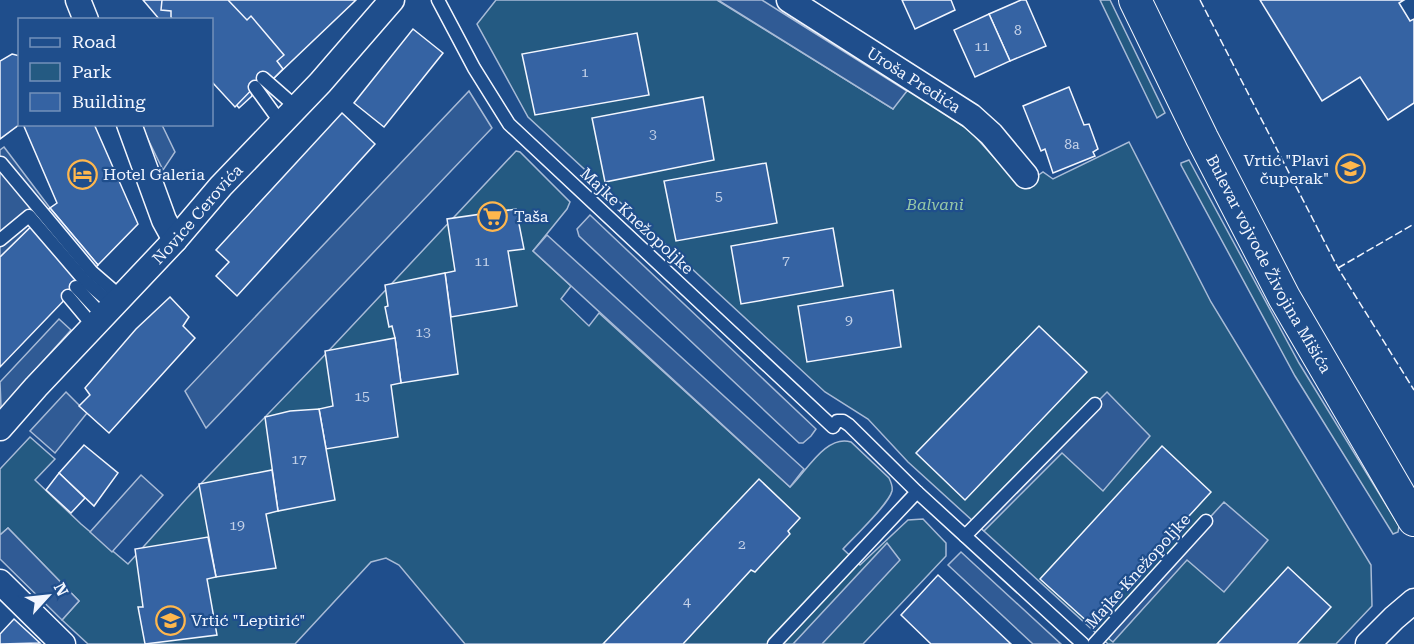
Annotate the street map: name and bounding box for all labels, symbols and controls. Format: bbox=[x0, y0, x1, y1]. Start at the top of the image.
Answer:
legend bbox=[18, 18, 213, 126]
house number: 8 bbox=[1014, 22, 1022, 38]
text: Road bbox=[72, 31, 117, 52]
house number: 11 bbox=[974, 38, 990, 54]
street label: Uroša Predića bbox=[863, 43, 965, 117]
text: Park bbox=[72, 61, 112, 82]
house number: 1 bbox=[581, 64, 589, 80]
text: Building bbox=[72, 91, 146, 112]
house number: 3 bbox=[649, 126, 657, 142]
house number: 8a bbox=[1064, 136, 1080, 152]
street label: Bulevar vojvode Živojina Mišića bbox=[1203, 151, 1336, 377]
place label: Vrtić "Plavi čuperak" bbox=[1244, 151, 1329, 188]
school or university icon: Vrtić "Plavi čuperak" bbox=[1334, 153, 1366, 185]
hotel icon: Hotel Galeria bbox=[66, 158, 98, 190]
street label: Novice Cerovića bbox=[148, 160, 246, 268]
street label: Majke Knežopoljke bbox=[577, 164, 698, 278]
place label: Hotel Galeria bbox=[103, 165, 205, 184]
house number: 5 bbox=[715, 188, 723, 204]
park label: Balvani bbox=[905, 195, 964, 214]
supermarket icon: Taša bbox=[477, 200, 509, 232]
place label: Taša bbox=[514, 207, 549, 226]
house number: 7 bbox=[782, 252, 790, 268]
house number: 11 bbox=[474, 253, 490, 269]
house number: 9 bbox=[845, 312, 853, 328]
house number: 13 bbox=[415, 324, 431, 340]
house number: 15 bbox=[354, 388, 370, 404]
house number: 17 bbox=[291, 451, 307, 467]
street label: Majke Knežopoljke bbox=[1082, 510, 1195, 632]
house number: 19 bbox=[229, 517, 245, 533]
house number: 2 bbox=[738, 536, 746, 552]
north arrow bbox=[18, 566, 78, 626]
text: N bbox=[50, 580, 72, 599]
house number: 4 bbox=[683, 593, 691, 609]
school or university icon: Vrtić "Leptirić" bbox=[154, 604, 186, 636]
place label: Vrtić "Leptirić" bbox=[191, 611, 305, 630]

